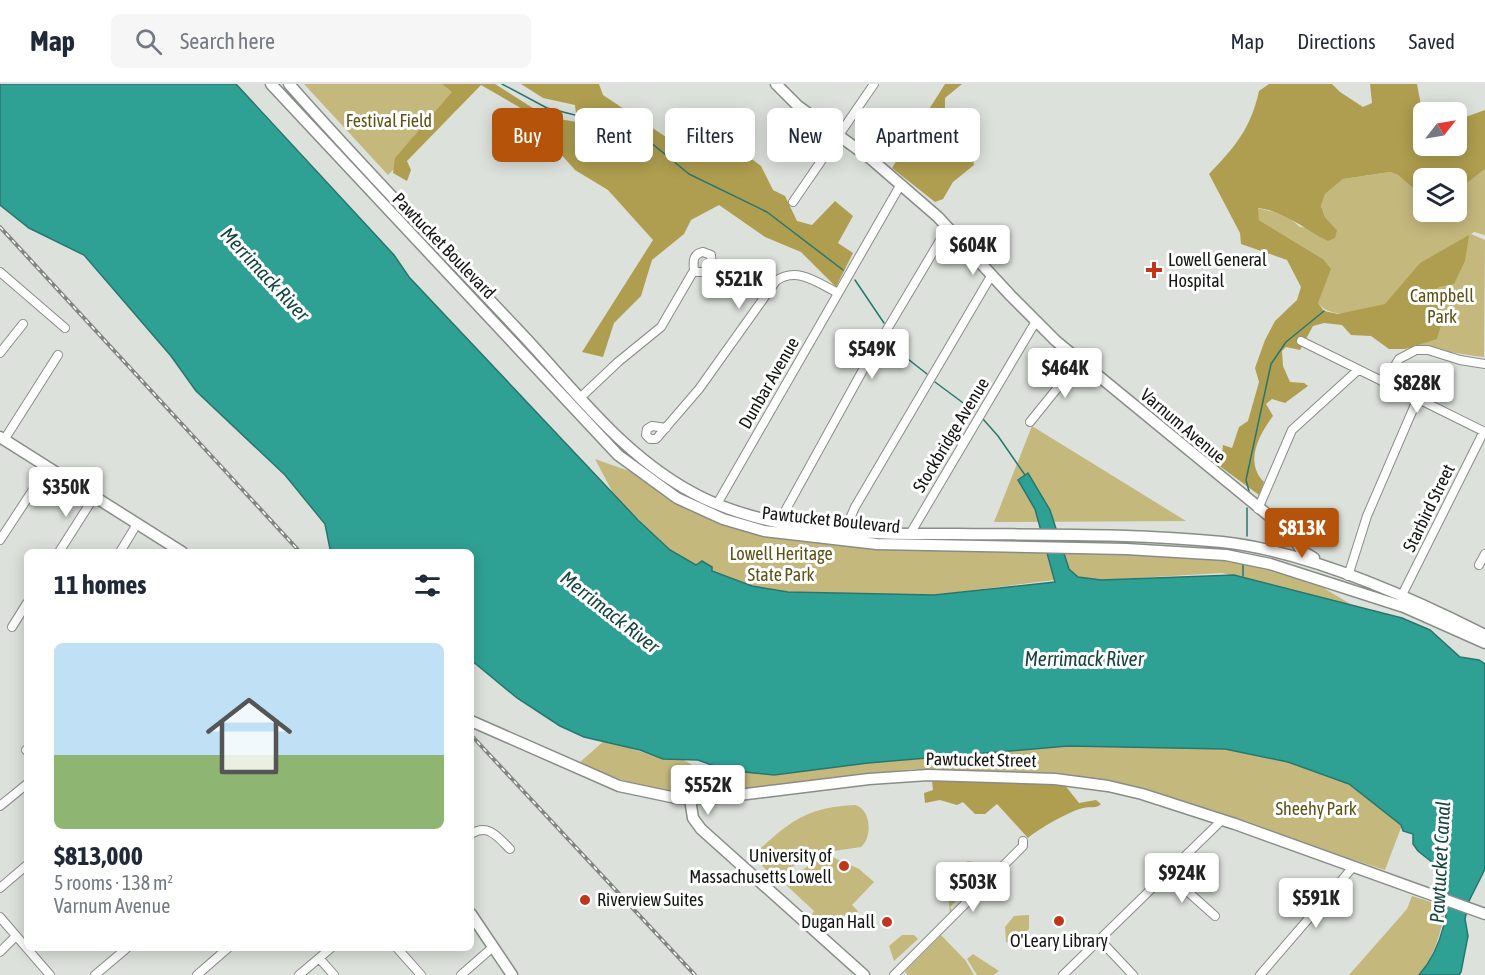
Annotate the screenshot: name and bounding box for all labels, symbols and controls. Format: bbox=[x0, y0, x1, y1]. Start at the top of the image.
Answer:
search box bbox=[111, 14, 531, 68]
text: Map bbox=[30, 25, 75, 57]
icon: search bbox=[132, 25, 165, 58]
text: Search here bbox=[180, 28, 275, 54]
text: Map bbox=[1230, 29, 1264, 53]
text: Directions bbox=[1297, 29, 1376, 53]
text: Saved bbox=[1409, 29, 1455, 53]
north arrow bbox=[1413, 102, 1467, 156]
map controls bbox=[1413, 102, 1467, 222]
chip: Buy bbox=[492, 108, 563, 162]
chip: Rent bbox=[575, 108, 653, 162]
chip: Filters bbox=[665, 108, 755, 162]
chip: New bbox=[767, 108, 843, 162]
chip: Apartment bbox=[855, 108, 980, 162]
park label: Festival Field bbox=[346, 110, 432, 131]
button: layers bbox=[1413, 168, 1467, 222]
street label: Pawtucket Boulevard bbox=[388, 188, 500, 303]
water label: Merrimack River bbox=[216, 222, 315, 326]
pin: $604K bbox=[931, 225, 1015, 276]
text: $604K bbox=[950, 233, 996, 256]
place label: Lowell General Hospital bbox=[1168, 249, 1267, 291]
pin: $521K bbox=[697, 259, 781, 310]
marker: Lowell General Hospital bbox=[1145, 261, 1163, 279]
text: $521K bbox=[716, 267, 762, 290]
park label: Campbell Park bbox=[1410, 285, 1474, 327]
pin: $549K bbox=[830, 329, 914, 380]
street label: Dunbar Avenue bbox=[734, 333, 803, 432]
text: $549K bbox=[849, 337, 895, 360]
pin: $464K bbox=[1023, 348, 1107, 399]
text: $464K bbox=[1042, 356, 1088, 379]
pin: $828K bbox=[1375, 363, 1459, 414]
text: $828K bbox=[1394, 371, 1440, 394]
street label: Stockbridge Avenue bbox=[908, 374, 993, 496]
street label: Varnum Avenue bbox=[1136, 384, 1230, 467]
street label: Starbird Street bbox=[1398, 461, 1459, 555]
pin: $350K bbox=[24, 467, 108, 518]
text: $350K bbox=[43, 475, 89, 498]
street label: Pawtucket Boulevard bbox=[761, 502, 901, 537]
pin: $813K bbox=[1260, 508, 1344, 559]
text: $813K bbox=[1279, 516, 1325, 539]
park label: Lowell Heritage State Park bbox=[729, 543, 833, 585]
water label: Merrimack River bbox=[556, 566, 665, 658]
icon: filters bbox=[411, 569, 444, 602]
text: 11 homes bbox=[54, 570, 147, 600]
water label: Merrimack River bbox=[1024, 647, 1145, 670]
icon: home bbox=[195, 682, 303, 790]
street label: Pawtucket Street bbox=[925, 748, 1037, 771]
pin: $552K bbox=[666, 765, 750, 816]
text: $552K bbox=[685, 773, 731, 796]
park label: Sheehy Park bbox=[1275, 798, 1357, 819]
water label: Pawtucket Canal bbox=[1425, 800, 1454, 924]
text: $813,000 bbox=[54, 841, 143, 871]
place label: University of Massachusetts Lowell bbox=[689, 845, 832, 887]
pin: $924K bbox=[1140, 853, 1224, 904]
marker: University of Massachusetts Lowell bbox=[837, 859, 851, 873]
text: $924K bbox=[1159, 861, 1205, 884]
pin: $503K bbox=[931, 862, 1015, 913]
text: $503K bbox=[950, 870, 996, 893]
text: 5 rooms · 138 m² bbox=[54, 871, 173, 894]
pin: $591K bbox=[1274, 878, 1358, 929]
text: $591K bbox=[1293, 886, 1339, 909]
place label: Riverview Suites bbox=[597, 889, 704, 910]
marker: Riverview Suites bbox=[578, 893, 592, 907]
text: Varnum Avenue bbox=[54, 894, 170, 917]
place label: Dugan Hall bbox=[801, 911, 875, 932]
marker: O'Leary Library bbox=[1052, 914, 1066, 928]
marker: Dugan Hall bbox=[880, 915, 894, 929]
place label: O'Leary Library bbox=[1010, 930, 1108, 951]

